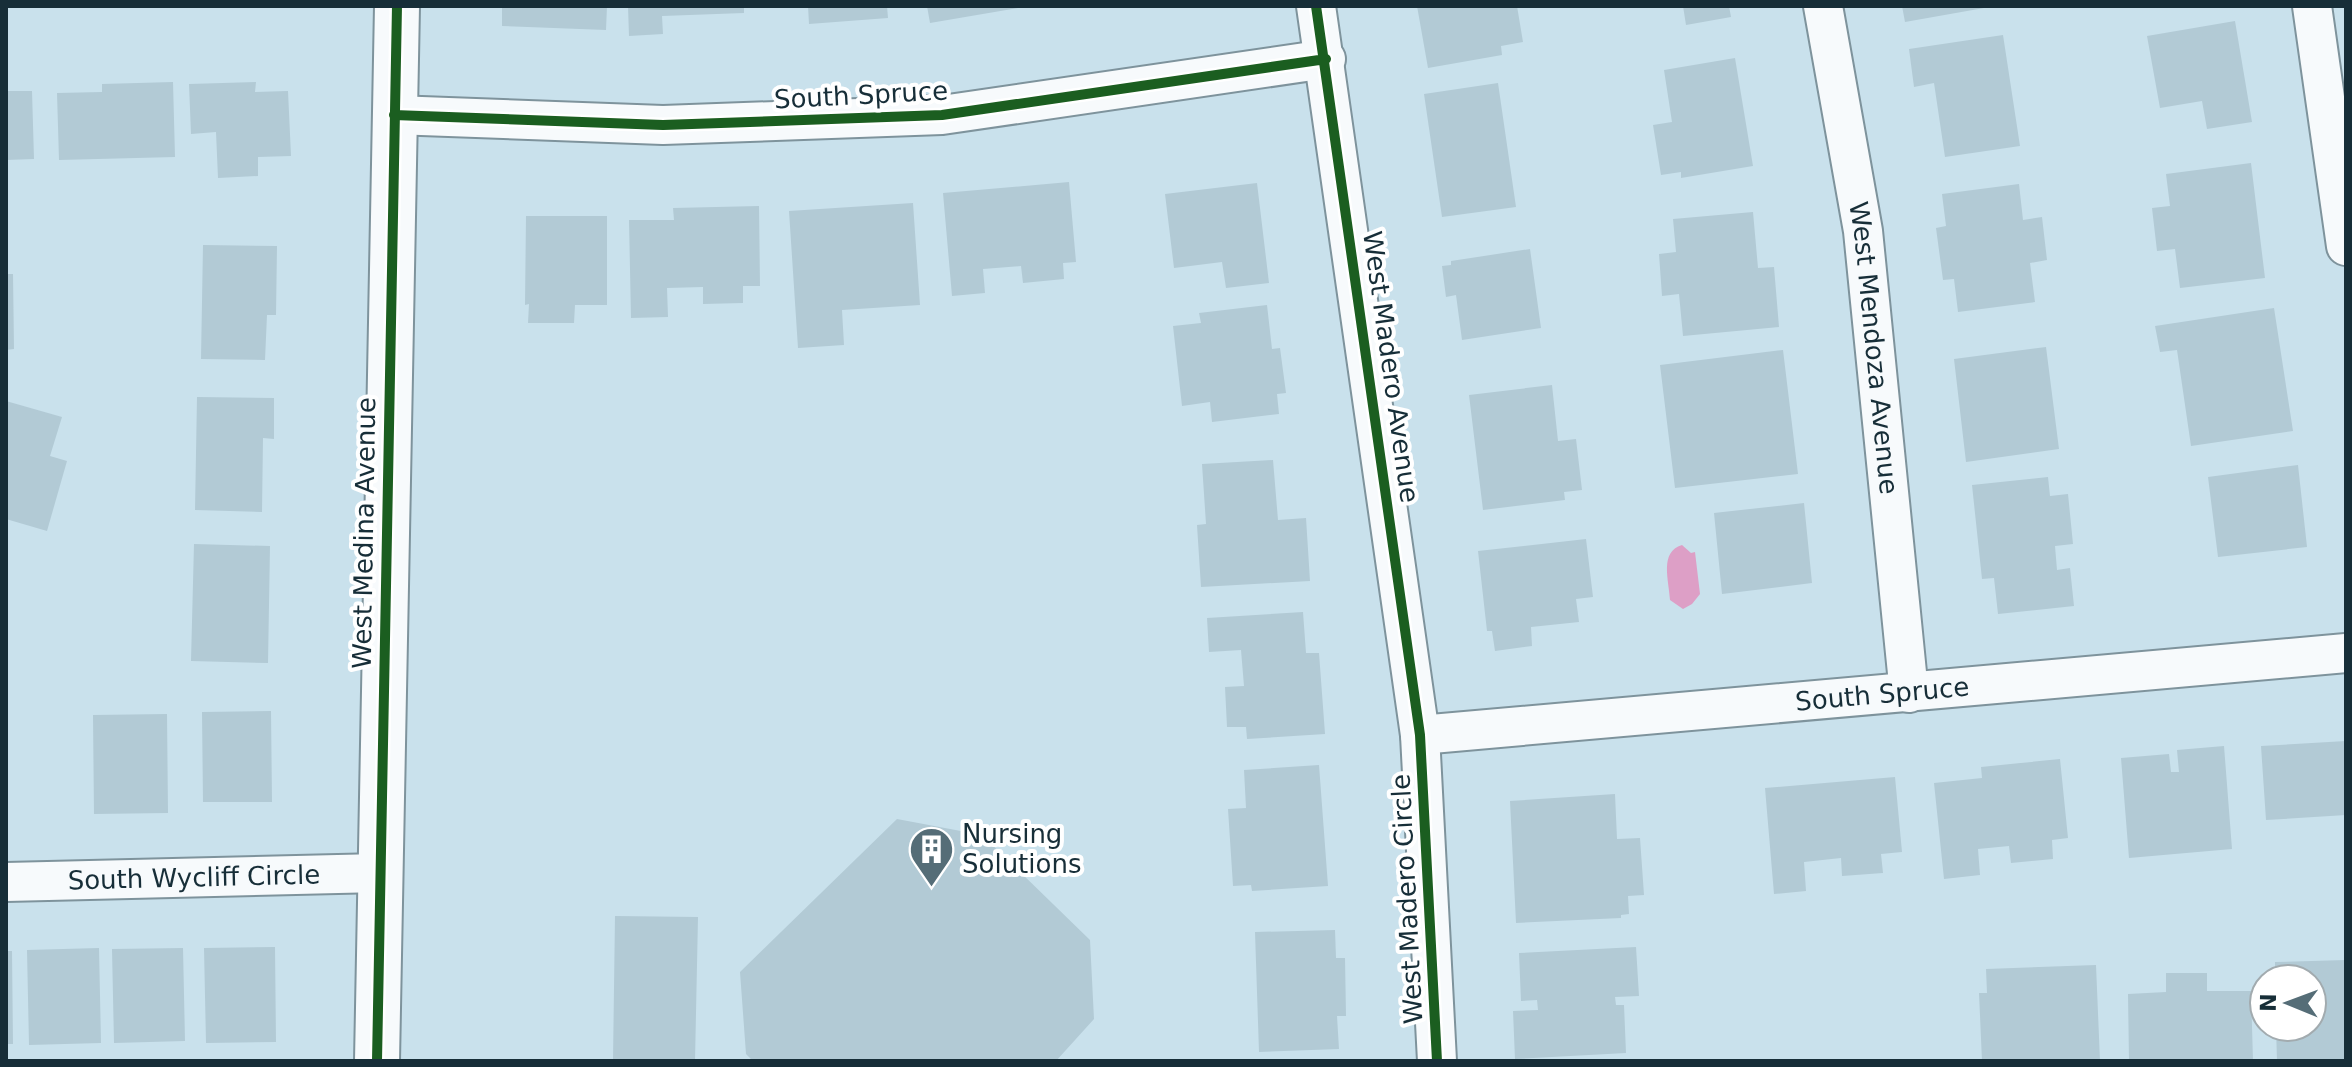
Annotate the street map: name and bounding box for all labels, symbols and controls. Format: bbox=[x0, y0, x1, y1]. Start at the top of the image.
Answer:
street label: South Spruce bbox=[773, 75, 949, 115]
street label: West Mendoza Avenue bbox=[1843, 199, 1904, 496]
street label: West Madero Avenue bbox=[1357, 229, 1425, 505]
street label: West Medina Avenue bbox=[347, 397, 381, 669]
street label: South Spruce bbox=[1794, 671, 1970, 717]
street label: West Madero Circle bbox=[1385, 773, 1429, 1025]
place label: Nursing Solutions bbox=[962, 819, 1081, 879]
building icon: Nursing Solutions bbox=[907, 825, 955, 888]
street label: South Wycliff Circle bbox=[67, 859, 321, 896]
north arrow bbox=[2248, 963, 2328, 1043]
text: N bbox=[2256, 993, 2281, 1012]

